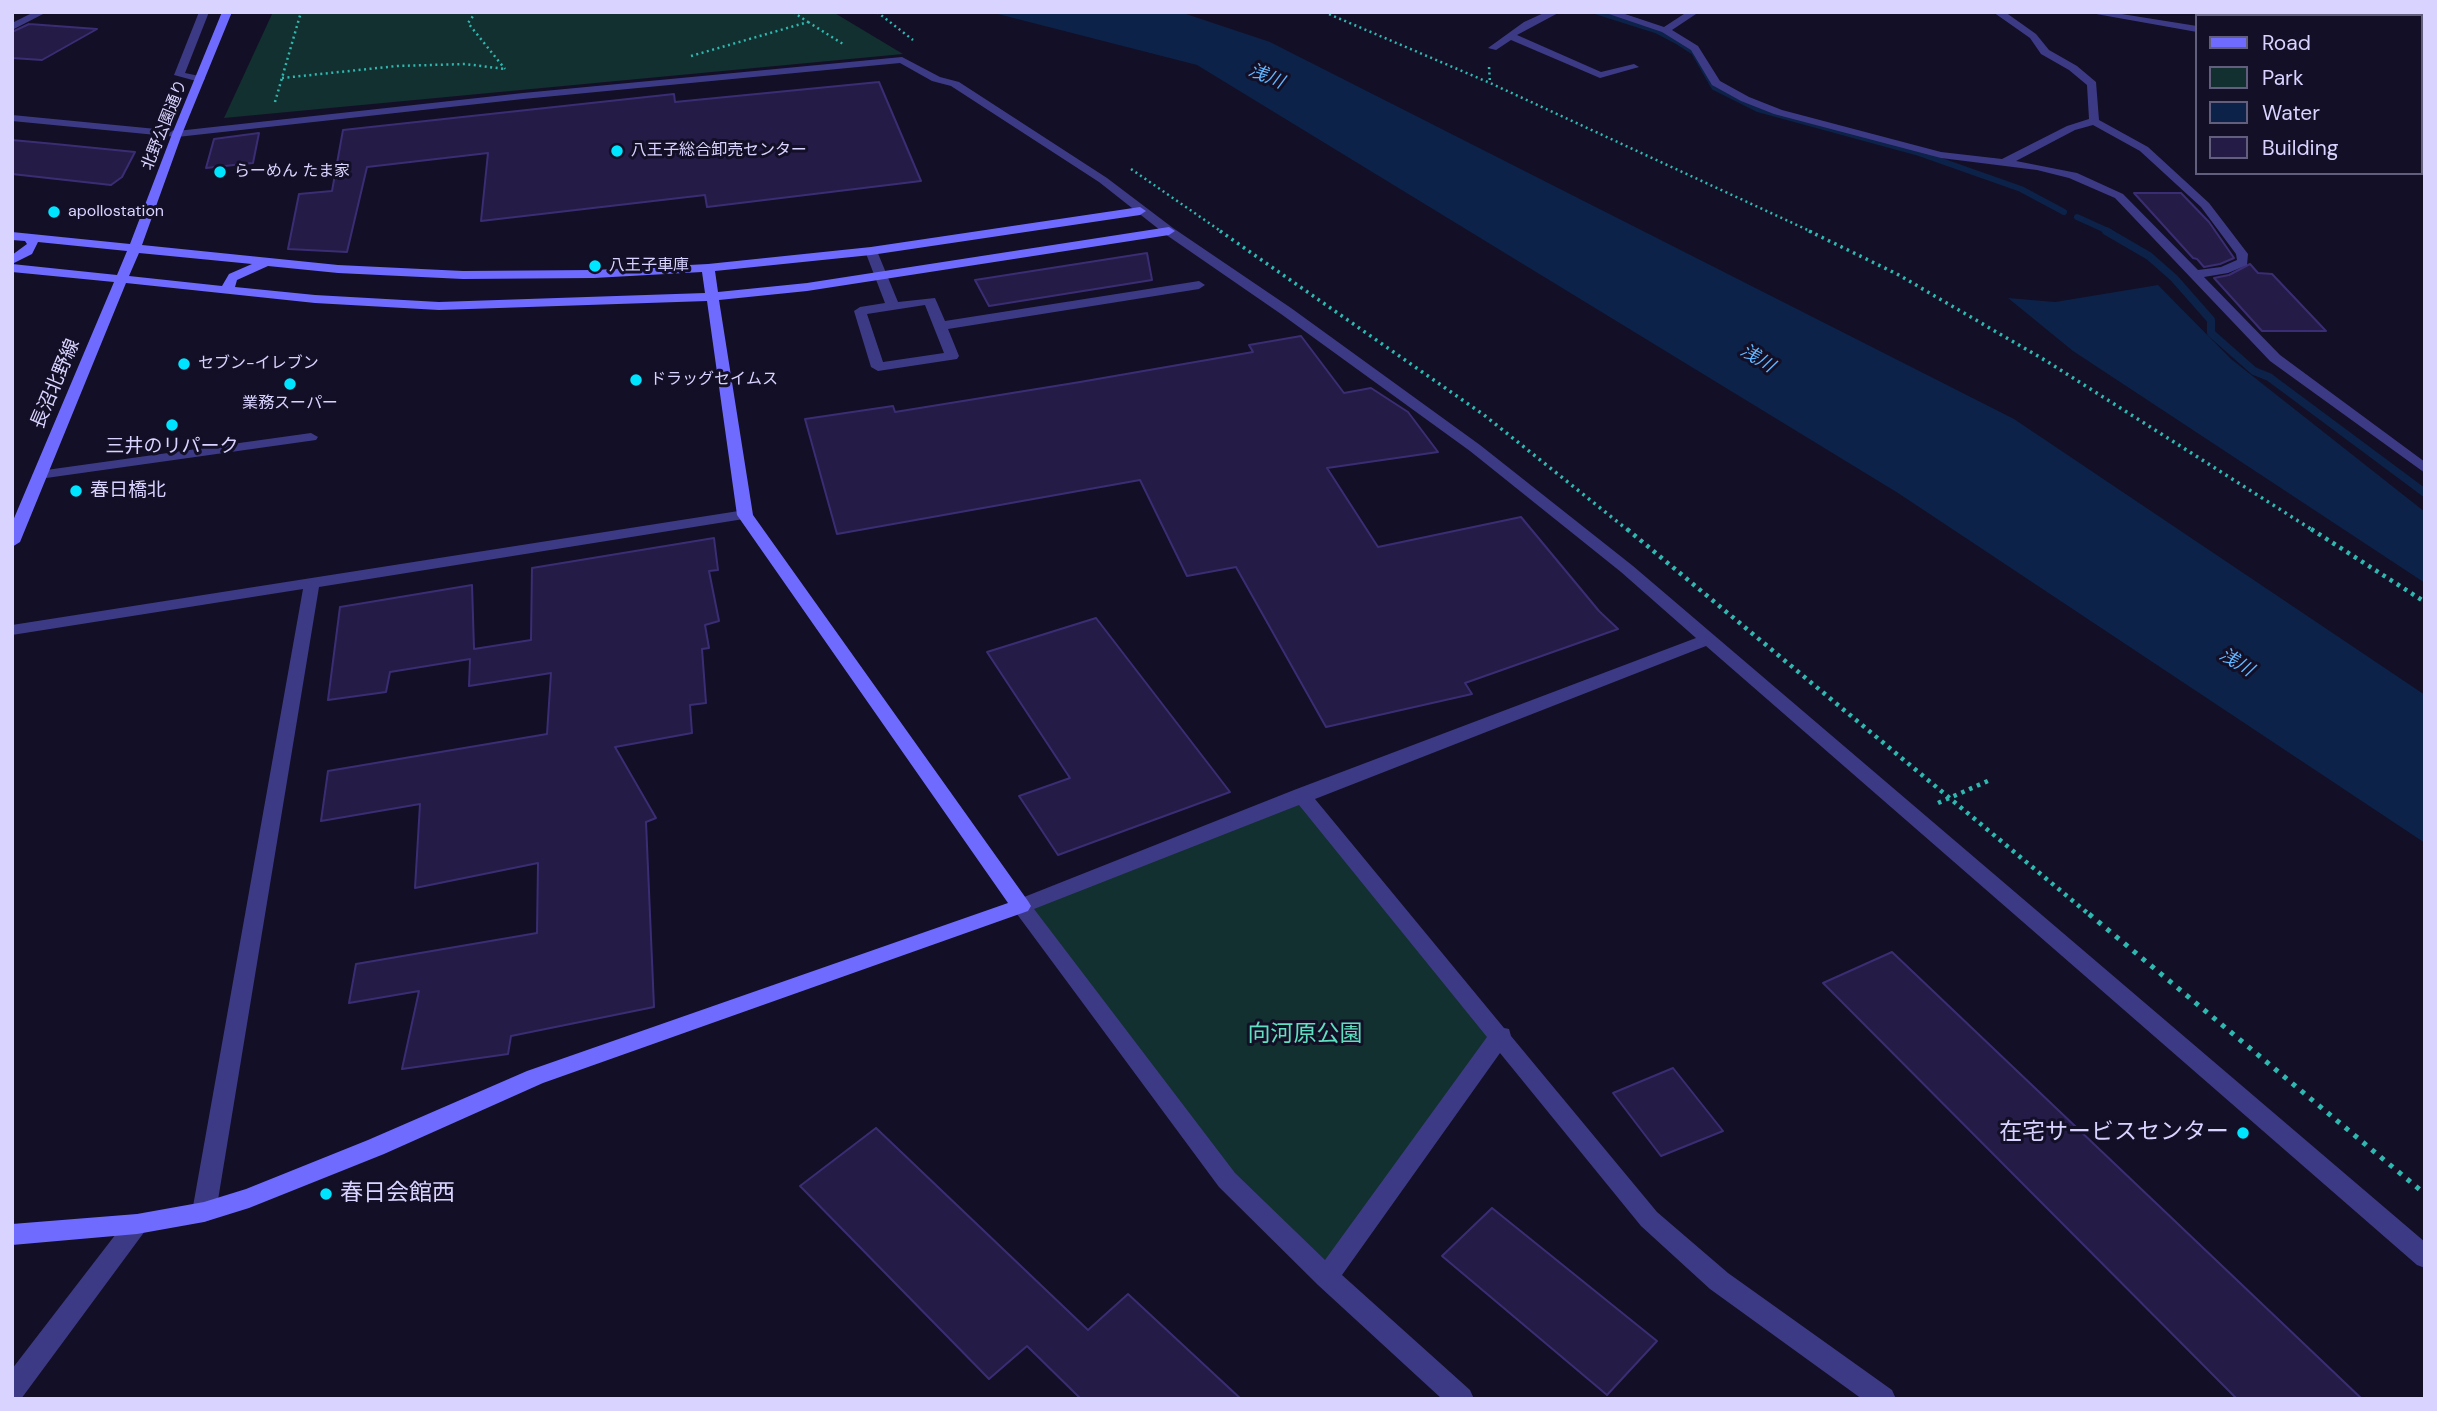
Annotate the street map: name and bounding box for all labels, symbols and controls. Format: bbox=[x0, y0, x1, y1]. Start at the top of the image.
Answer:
legend bbox=[2196, 14, 2423, 175]
text: Road bbox=[2262, 29, 2311, 57]
water label: 浅川 bbox=[1245, 60, 1287, 94]
text: Park bbox=[2262, 64, 2303, 92]
street label: 北野公園通り bbox=[138, 77, 192, 173]
text: Water bbox=[2262, 99, 2320, 127]
text: Building bbox=[2262, 134, 2338, 162]
place label: 八王子総合卸売センター bbox=[631, 141, 807, 161]
marker: 八王子総合卸売センター bbox=[609, 143, 625, 159]
place label: らーめん たま家 bbox=[234, 162, 350, 182]
marker: らーめん たま家 bbox=[212, 164, 228, 180]
place label: apollostation bbox=[68, 202, 164, 222]
marker: apollostation bbox=[46, 204, 62, 220]
place label: 八王子車庫 bbox=[609, 256, 689, 276]
marker: 八王子車庫 bbox=[587, 258, 603, 274]
street label: 長沼北野線 bbox=[27, 336, 85, 432]
water label: 浅川 bbox=[1736, 340, 1778, 378]
place label: セブン-イレブン bbox=[198, 354, 319, 374]
marker: セブン-イレブン bbox=[176, 356, 192, 372]
place label: ドラッグセイムス bbox=[650, 370, 778, 390]
marker: ドラッグセイムス bbox=[628, 372, 644, 388]
marker: 業務スーパー bbox=[282, 376, 298, 392]
place label: 業務スーパー bbox=[242, 394, 338, 414]
marker: 三井のリパーク bbox=[164, 417, 180, 433]
place label: 三井のリパーク bbox=[106, 436, 238, 458]
place label: 春日橋北 bbox=[90, 480, 166, 502]
marker: 春日橋北 bbox=[68, 483, 84, 499]
water label: 浅川 bbox=[2215, 644, 2257, 682]
park label: 向河原公園 bbox=[1248, 1021, 1362, 1049]
place label: 在宅サービスセンター bbox=[1999, 1119, 2229, 1147]
marker: 在宅サービスセンター bbox=[2235, 1125, 2251, 1141]
place label: 春日会館西 bbox=[340, 1180, 455, 1208]
marker: 春日会館西 bbox=[318, 1186, 334, 1202]

